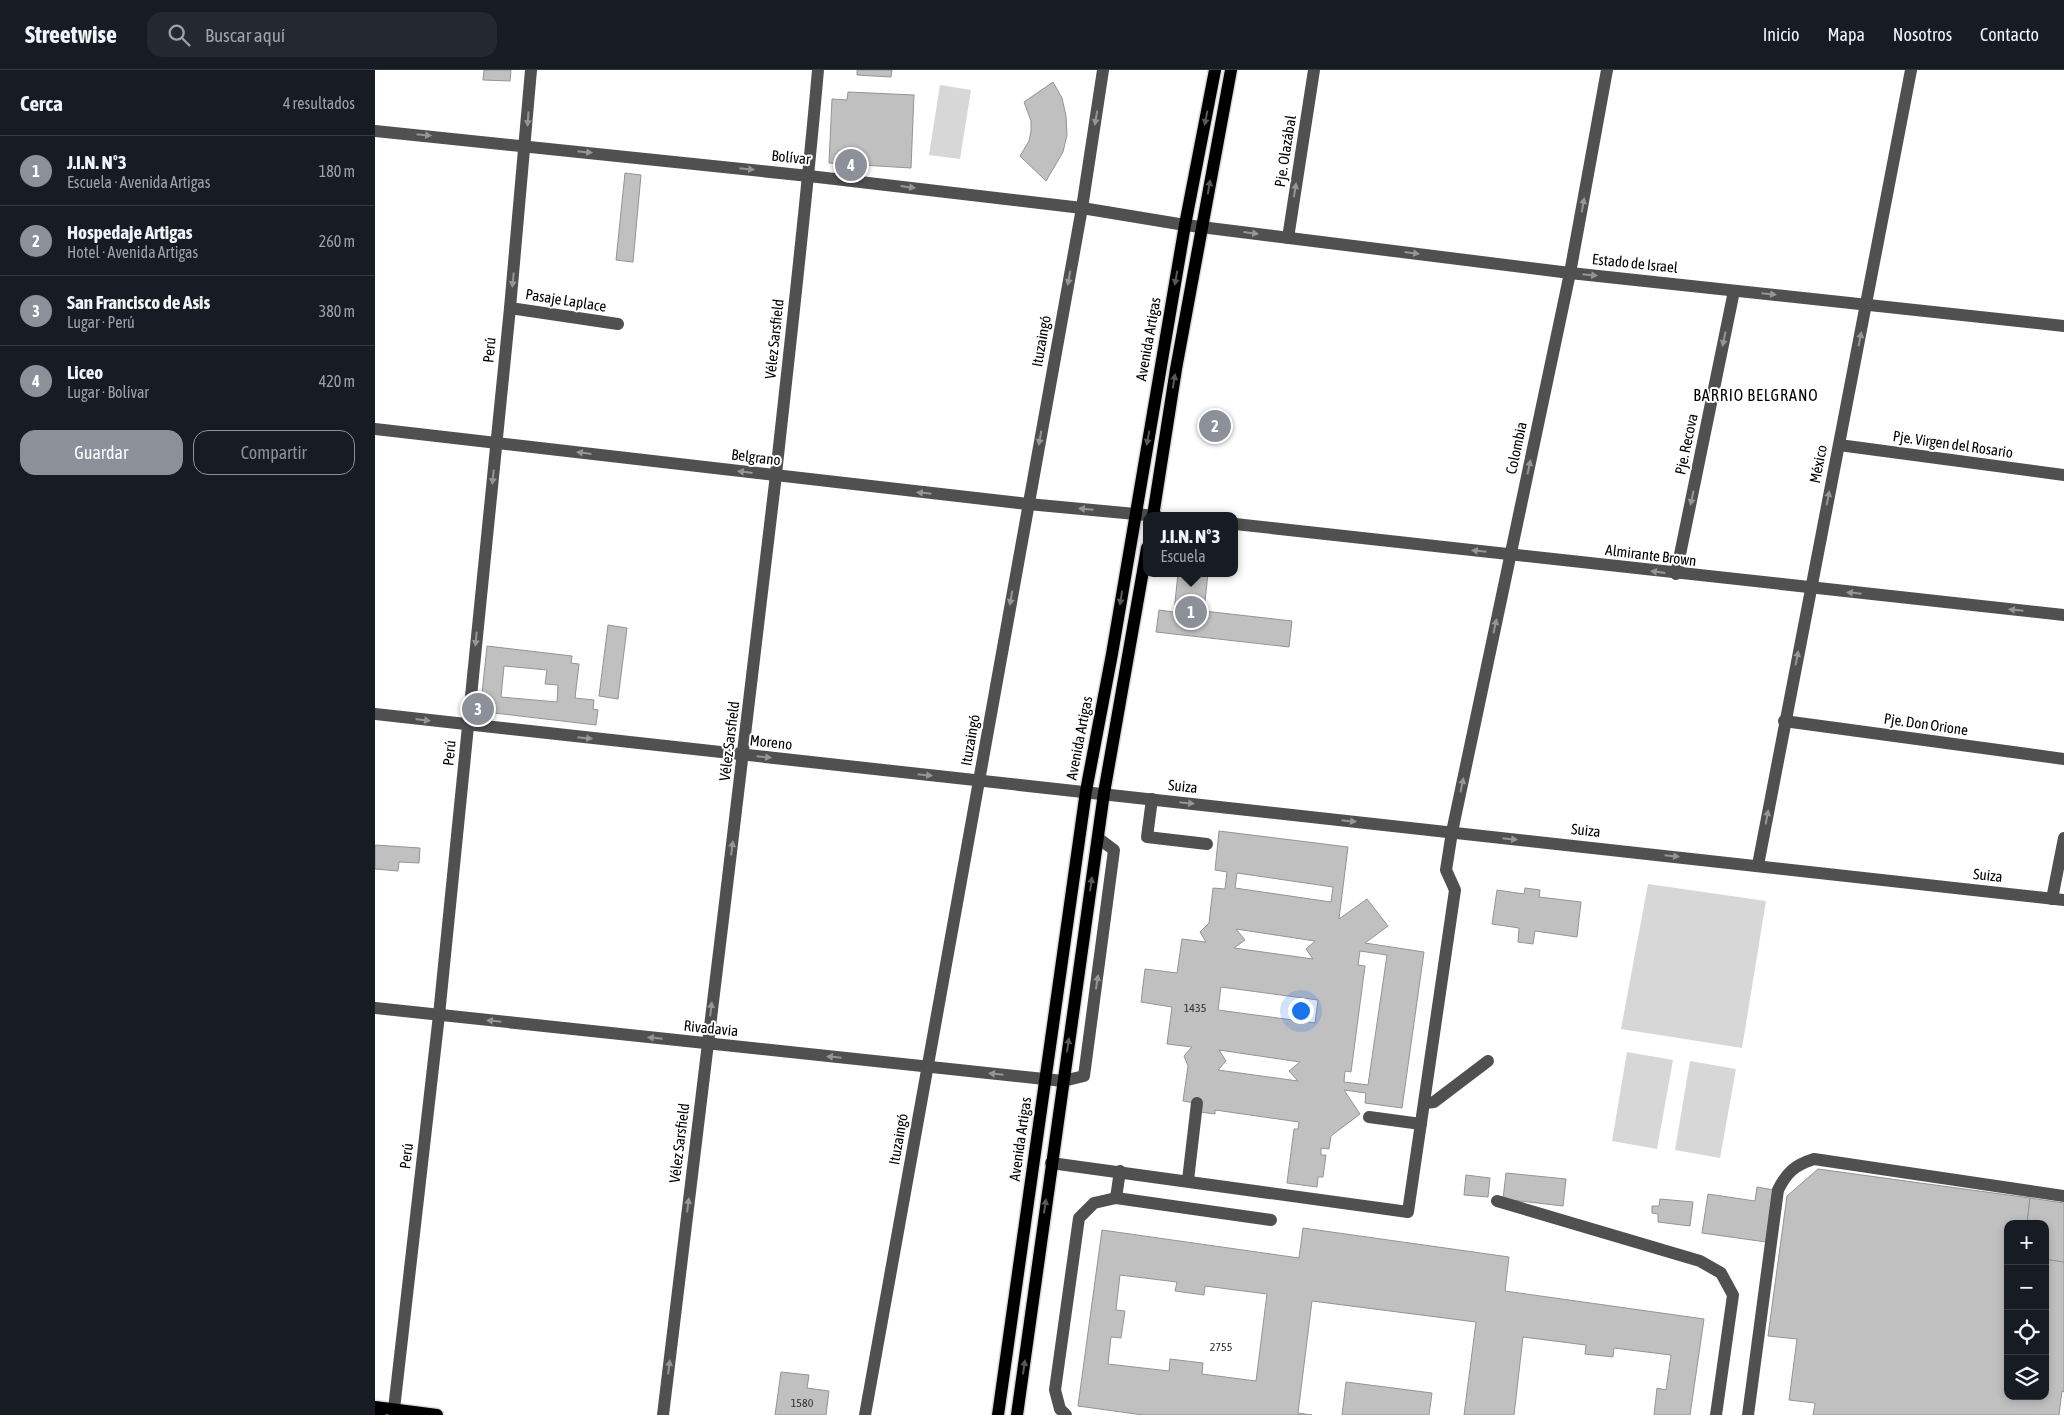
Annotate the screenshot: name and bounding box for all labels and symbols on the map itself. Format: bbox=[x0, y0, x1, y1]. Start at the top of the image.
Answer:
one-way arrow bbox=[1202, 110, 1210, 126]
one-way arrow bbox=[523, 111, 531, 127]
one-way arrow bbox=[1091, 111, 1099, 127]
street label: Pje. Olazábal bbox=[1271, 114, 1299, 188]
one-way arrow bbox=[416, 132, 432, 140]
pin: 4 bbox=[835, 146, 867, 184]
street label: Bolívar bbox=[771, 147, 812, 168]
one-way arrow bbox=[577, 148, 593, 156]
one-way arrow bbox=[739, 165, 755, 173]
one-way arrow bbox=[1206, 178, 1214, 194]
one-way arrow bbox=[1292, 181, 1300, 197]
one-way arrow bbox=[901, 183, 917, 191]
one-way arrow bbox=[1579, 196, 1587, 212]
one-way arrow bbox=[1243, 229, 1259, 237]
one-way arrow bbox=[1404, 249, 1420, 257]
street label: Estado de Israel bbox=[1591, 250, 1679, 276]
one-way arrow bbox=[1171, 270, 1179, 286]
one-way arrow bbox=[1064, 271, 1072, 287]
one-way arrow bbox=[1583, 271, 1599, 279]
one-way arrow bbox=[509, 273, 517, 289]
street label: Pasaje Laplace bbox=[524, 285, 608, 315]
one-way arrow bbox=[1762, 291, 1778, 299]
street label: Avenida Artigas bbox=[1132, 296, 1164, 382]
street label: Vélez Sarsfield bbox=[761, 298, 787, 380]
street label: Ituzaingó bbox=[1028, 314, 1054, 368]
one-way arrow bbox=[1720, 331, 1728, 347]
one-way arrow bbox=[1857, 331, 1865, 347]
street label: Perú bbox=[479, 336, 499, 364]
one-way arrow bbox=[1171, 373, 1179, 389]
district label: BARRIO BELGRANO bbox=[1693, 386, 1819, 404]
pin: 2 bbox=[1199, 407, 1231, 445]
street label: Pje. Recova bbox=[1671, 412, 1701, 476]
street label: Colombia bbox=[1502, 420, 1530, 476]
street label: Pje. Virgen del Rosario bbox=[1892, 427, 2014, 461]
one-way arrow bbox=[1143, 430, 1151, 446]
one-way arrow bbox=[1035, 431, 1043, 447]
street label: México bbox=[1806, 443, 1830, 485]
street label: Belgrano bbox=[730, 446, 782, 468]
one-way arrow bbox=[576, 449, 592, 457]
one-way arrow bbox=[1525, 459, 1533, 474]
one-way arrow bbox=[737, 468, 753, 476]
one-way arrow bbox=[489, 469, 497, 485]
one-way arrow bbox=[916, 489, 932, 497]
one-way arrow bbox=[1688, 490, 1696, 505]
one-way arrow bbox=[1824, 491, 1832, 506]
one-way arrow bbox=[1078, 505, 1094, 513]
street label: Almirante Brown bbox=[1604, 541, 1698, 569]
one-way arrow bbox=[1471, 546, 1487, 554]
one-way arrow bbox=[1649, 568, 1665, 576]
one-way arrow bbox=[1846, 589, 1862, 597]
one-way arrow bbox=[1117, 590, 1125, 606]
one-way arrow bbox=[1007, 591, 1015, 607]
pin: 1 bbox=[1175, 593, 1207, 631]
one-way arrow bbox=[2007, 606, 2023, 614]
one-way arrow bbox=[1491, 618, 1499, 633]
one-way arrow bbox=[472, 631, 480, 647]
one-way arrow bbox=[1793, 649, 1801, 665]
pin: 3 bbox=[462, 690, 494, 728]
street label: Avenida Artigas bbox=[1063, 695, 1095, 781]
street label: Vélez Sarsfield bbox=[716, 700, 742, 782]
street label: Pje. Don Orione bbox=[1883, 710, 1969, 738]
street label: Ituzaingó bbox=[957, 713, 983, 767]
one-way arrow bbox=[416, 716, 432, 724]
street label: Moreno bbox=[749, 731, 793, 753]
one-way arrow bbox=[577, 734, 593, 742]
street label: Perú bbox=[439, 739, 459, 767]
one-way arrow bbox=[756, 753, 772, 761]
one-way arrow bbox=[918, 771, 934, 779]
street label: Suiza bbox=[1168, 776, 1199, 796]
one-way arrow bbox=[1458, 777, 1466, 792]
one-way arrow bbox=[1180, 799, 1196, 807]
one-way arrow bbox=[1763, 809, 1771, 825]
one-way arrow bbox=[1341, 817, 1357, 825]
street label: Suiza bbox=[1571, 820, 1602, 840]
one-way arrow bbox=[1503, 835, 1519, 843]
one-way arrow bbox=[728, 840, 736, 856]
one-way arrow bbox=[1664, 852, 1680, 860]
street label: Suiza bbox=[1973, 865, 2004, 885]
one-way arrow bbox=[1087, 876, 1095, 892]
one-way arrow bbox=[1093, 973, 1101, 989]
your location bbox=[1288, 998, 1314, 1024]
one-way arrow bbox=[707, 1001, 715, 1017]
house number: 1435 bbox=[1184, 1001, 1206, 1015]
one-way arrow bbox=[485, 1017, 501, 1025]
street label: Rivadavia bbox=[683, 1017, 739, 1039]
one-way arrow bbox=[647, 1034, 663, 1042]
one-way arrow bbox=[1064, 1036, 1072, 1052]
one-way arrow bbox=[826, 1053, 842, 1061]
one-way arrow bbox=[988, 1070, 1004, 1078]
street label: Avenida Artigas bbox=[1006, 1096, 1034, 1182]
street label: Vélez Sarsfield bbox=[666, 1102, 692, 1184]
street label: Ituzaingó bbox=[885, 1112, 911, 1166]
street label: Perú bbox=[396, 1142, 416, 1170]
one-way arrow bbox=[684, 1197, 692, 1213]
one-way arrow bbox=[1041, 1197, 1049, 1213]
house number: 2755 bbox=[1210, 1340, 1232, 1354]
one-way arrow bbox=[665, 1358, 673, 1374]
one-way arrow bbox=[1020, 1358, 1028, 1374]
house number: 1580 bbox=[791, 1396, 814, 1410]

